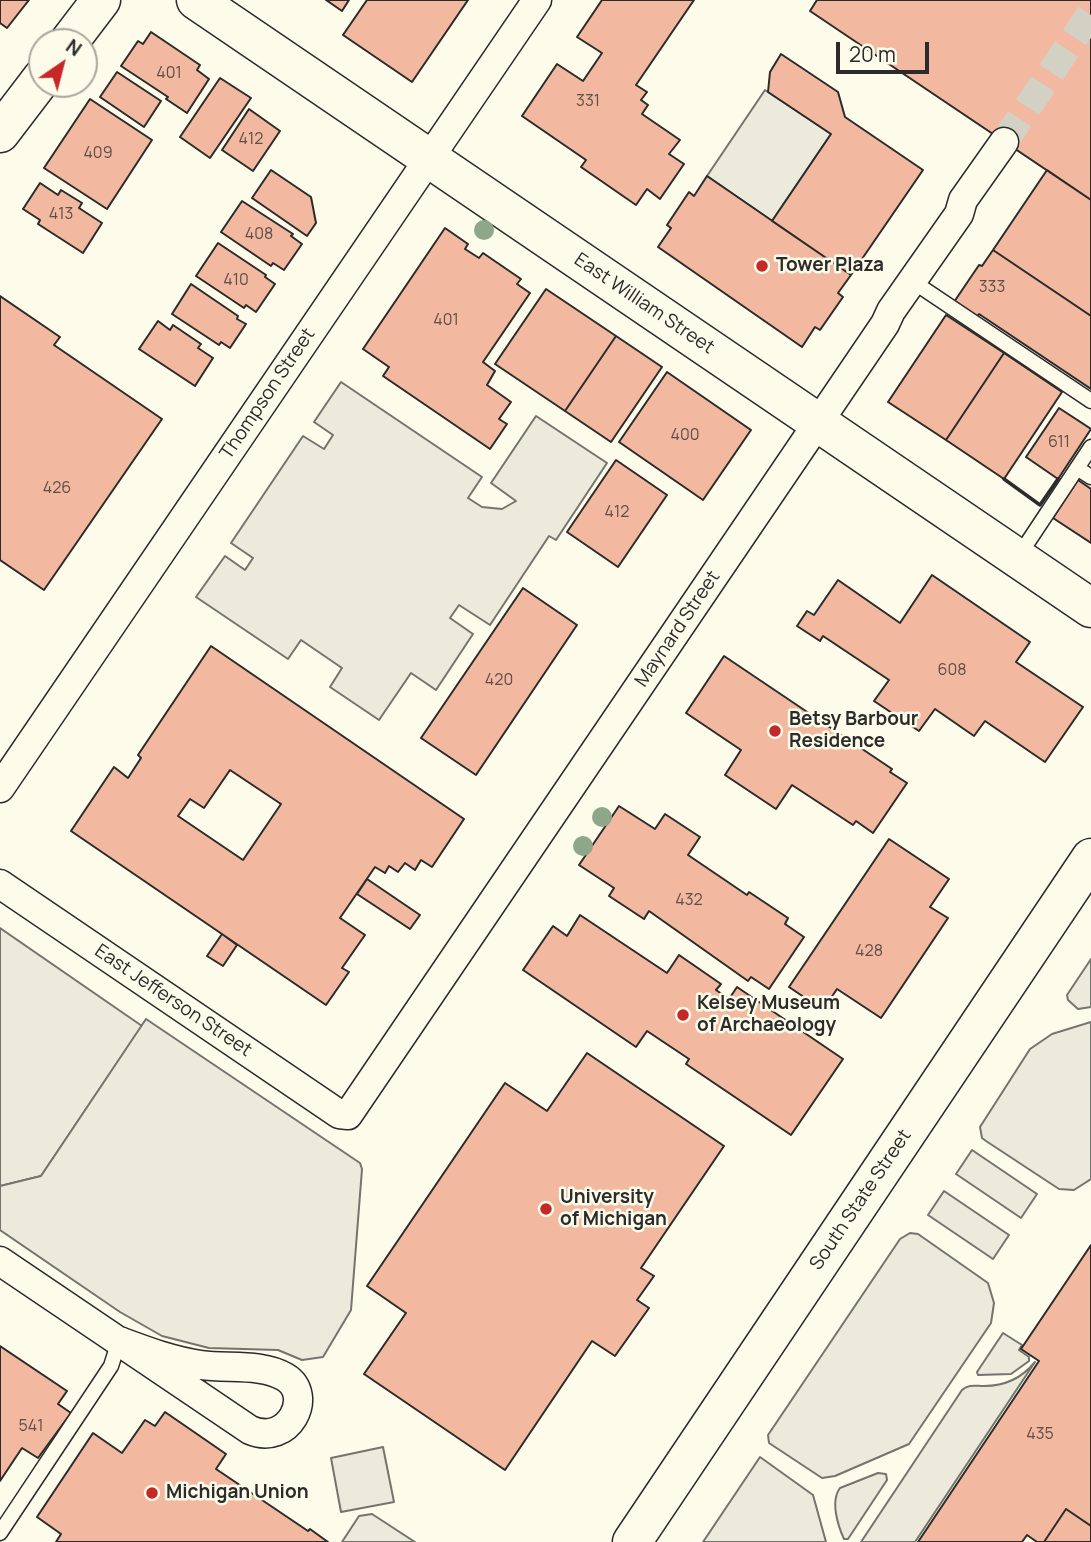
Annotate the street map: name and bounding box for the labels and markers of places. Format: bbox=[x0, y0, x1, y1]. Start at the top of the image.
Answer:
place label: Tower Plaza bbox=[776, 255, 884, 277]
marker: Tower Plaza bbox=[754, 258, 770, 274]
place label: Betsy Barbour Residence bbox=[789, 709, 918, 753]
marker: Betsy Barbour Residence bbox=[767, 723, 783, 739]
place label: Kelsey Museum of Archaeology bbox=[697, 993, 840, 1037]
marker: Kelsey Museum of Archaeology bbox=[675, 1007, 691, 1023]
place label: University of Michigan bbox=[560, 1187, 667, 1231]
marker: University of Michigan bbox=[538, 1201, 554, 1217]
place label: Michigan Union bbox=[166, 1482, 309, 1504]
marker: Michigan Union bbox=[144, 1485, 160, 1501]

